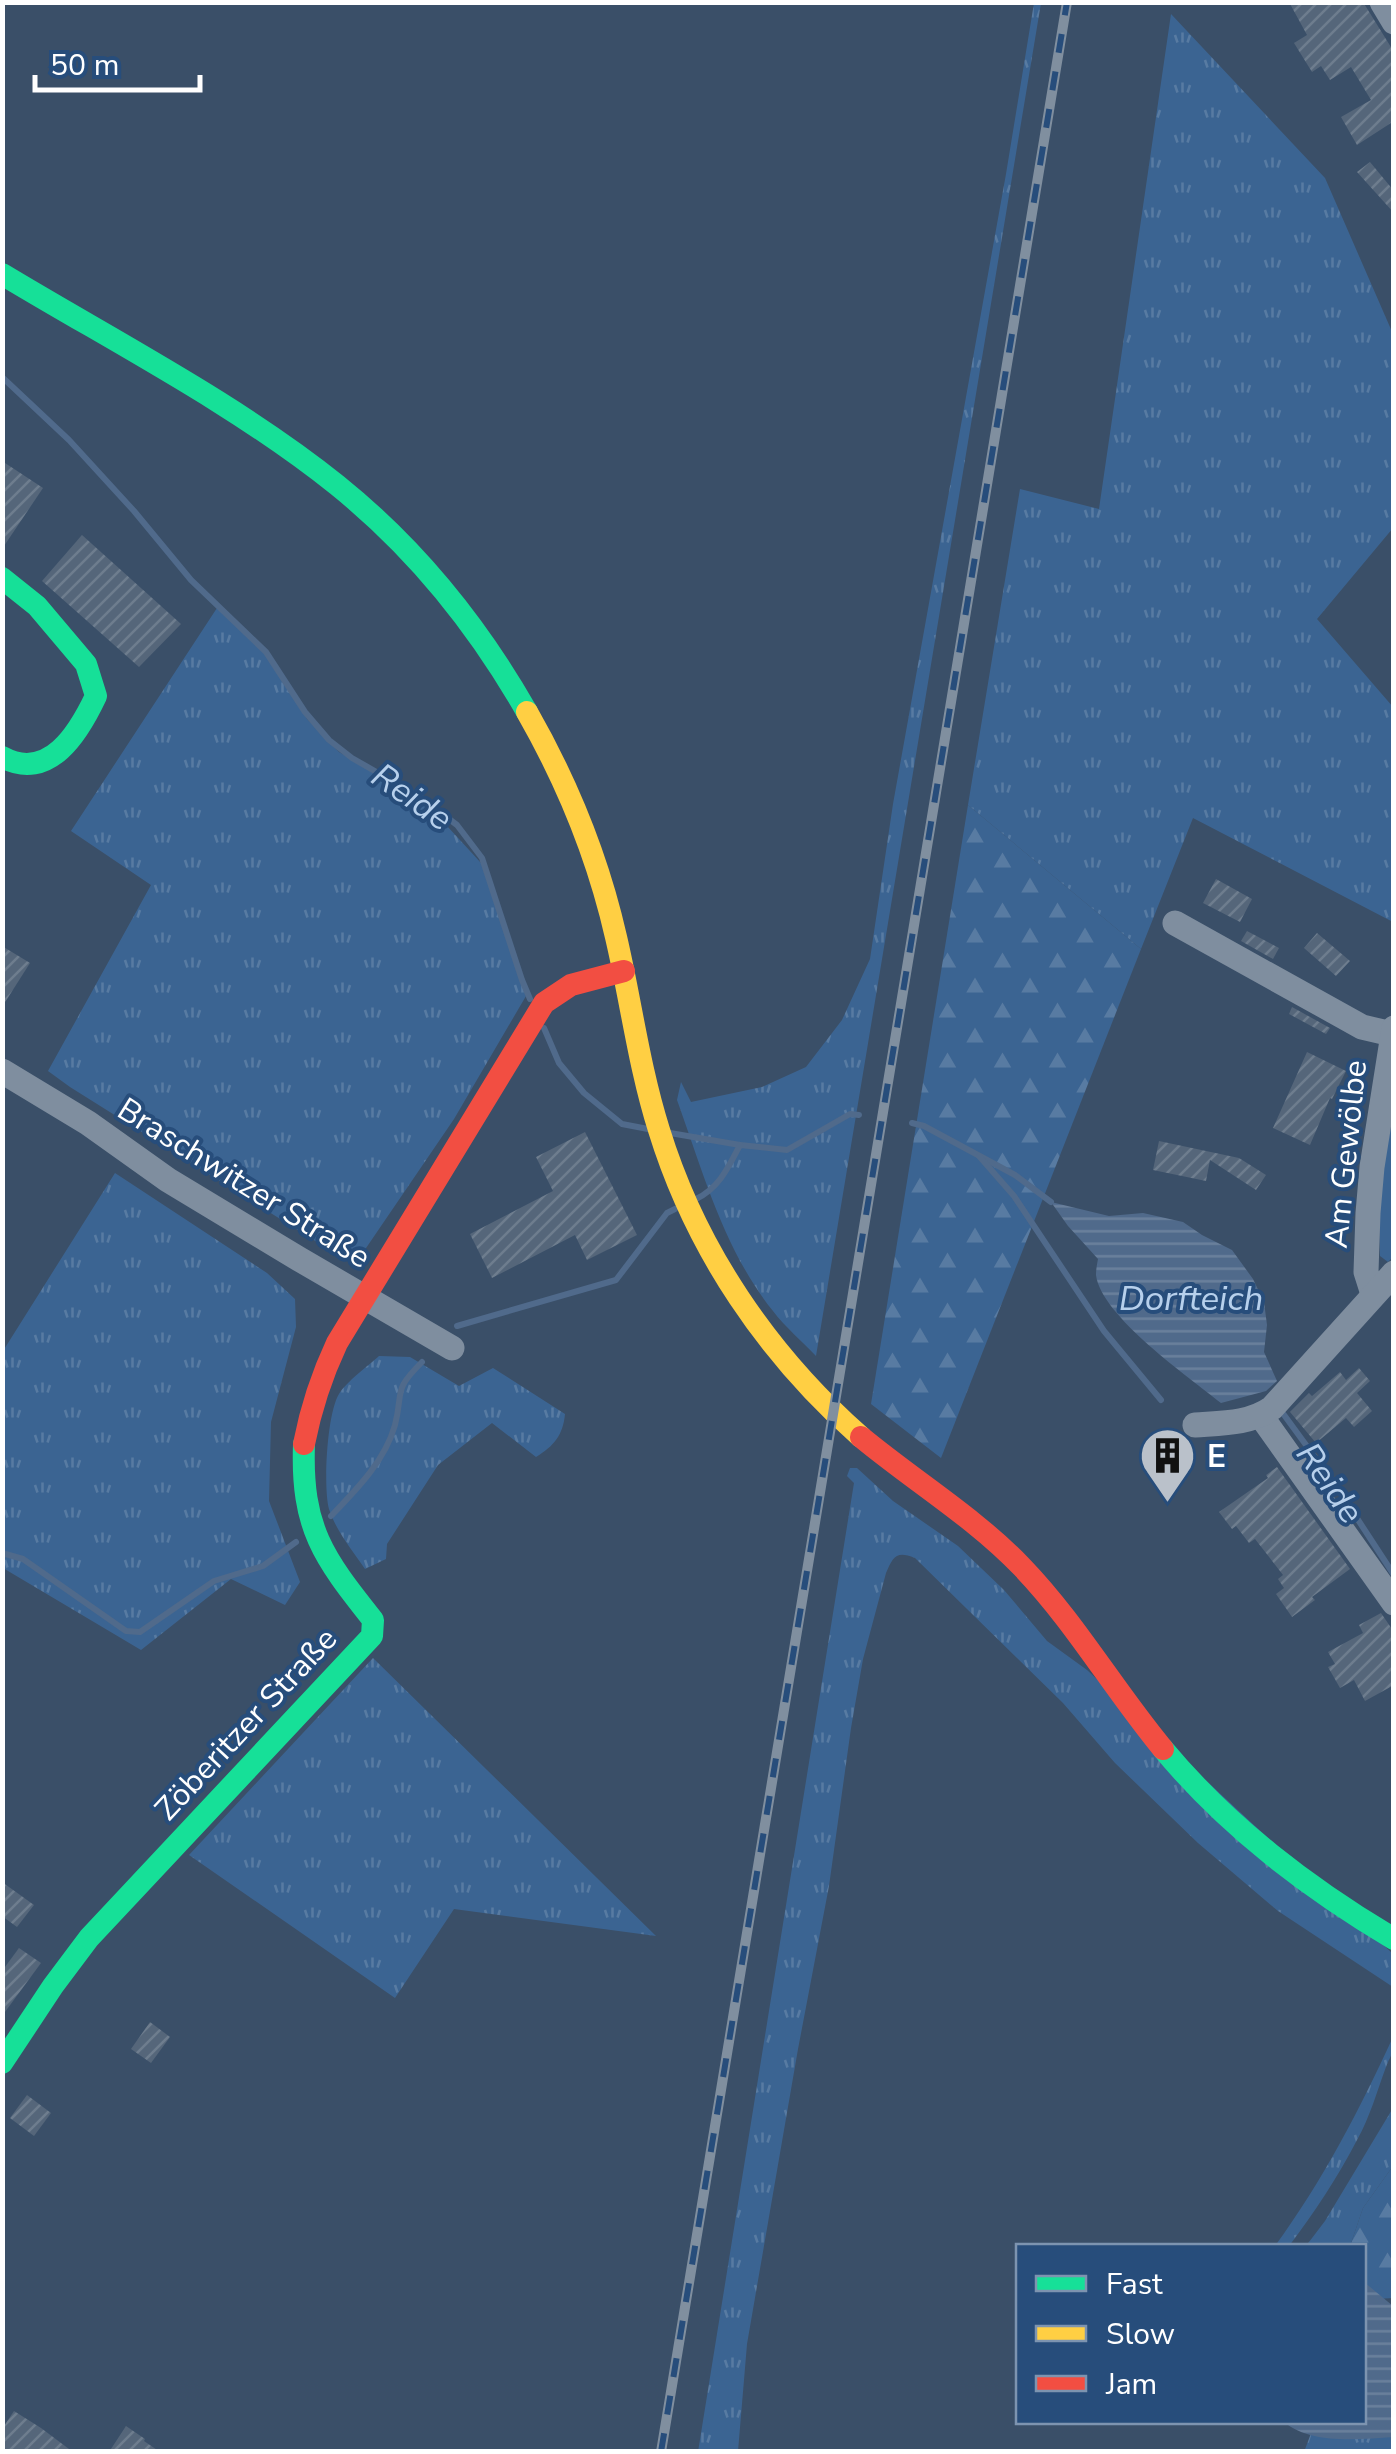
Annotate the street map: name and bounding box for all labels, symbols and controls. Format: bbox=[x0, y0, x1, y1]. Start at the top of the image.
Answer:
scale bar bbox=[35, 30, 200, 92]
text: 50 m bbox=[50, 45, 119, 86]
water label: Reide bbox=[362, 752, 462, 842]
street label: Am Gewölbe bbox=[1315, 1058, 1377, 1250]
street label: Braschwitzer Straße bbox=[109, 1088, 379, 1278]
water label: Dorfteich bbox=[1119, 1275, 1263, 1322]
building icon: E bbox=[1138, 1426, 1198, 1505]
water label: Reide bbox=[1285, 1433, 1375, 1533]
place label: E bbox=[1207, 1435, 1226, 1478]
street label: Zöberitzer Straße bbox=[145, 1618, 347, 1830]
legend bbox=[1016, 2244, 1366, 2424]
text: Fast bbox=[1106, 2264, 1163, 2305]
text: Slow bbox=[1106, 2314, 1175, 2355]
text: Jam bbox=[1105, 2364, 1157, 2405]

